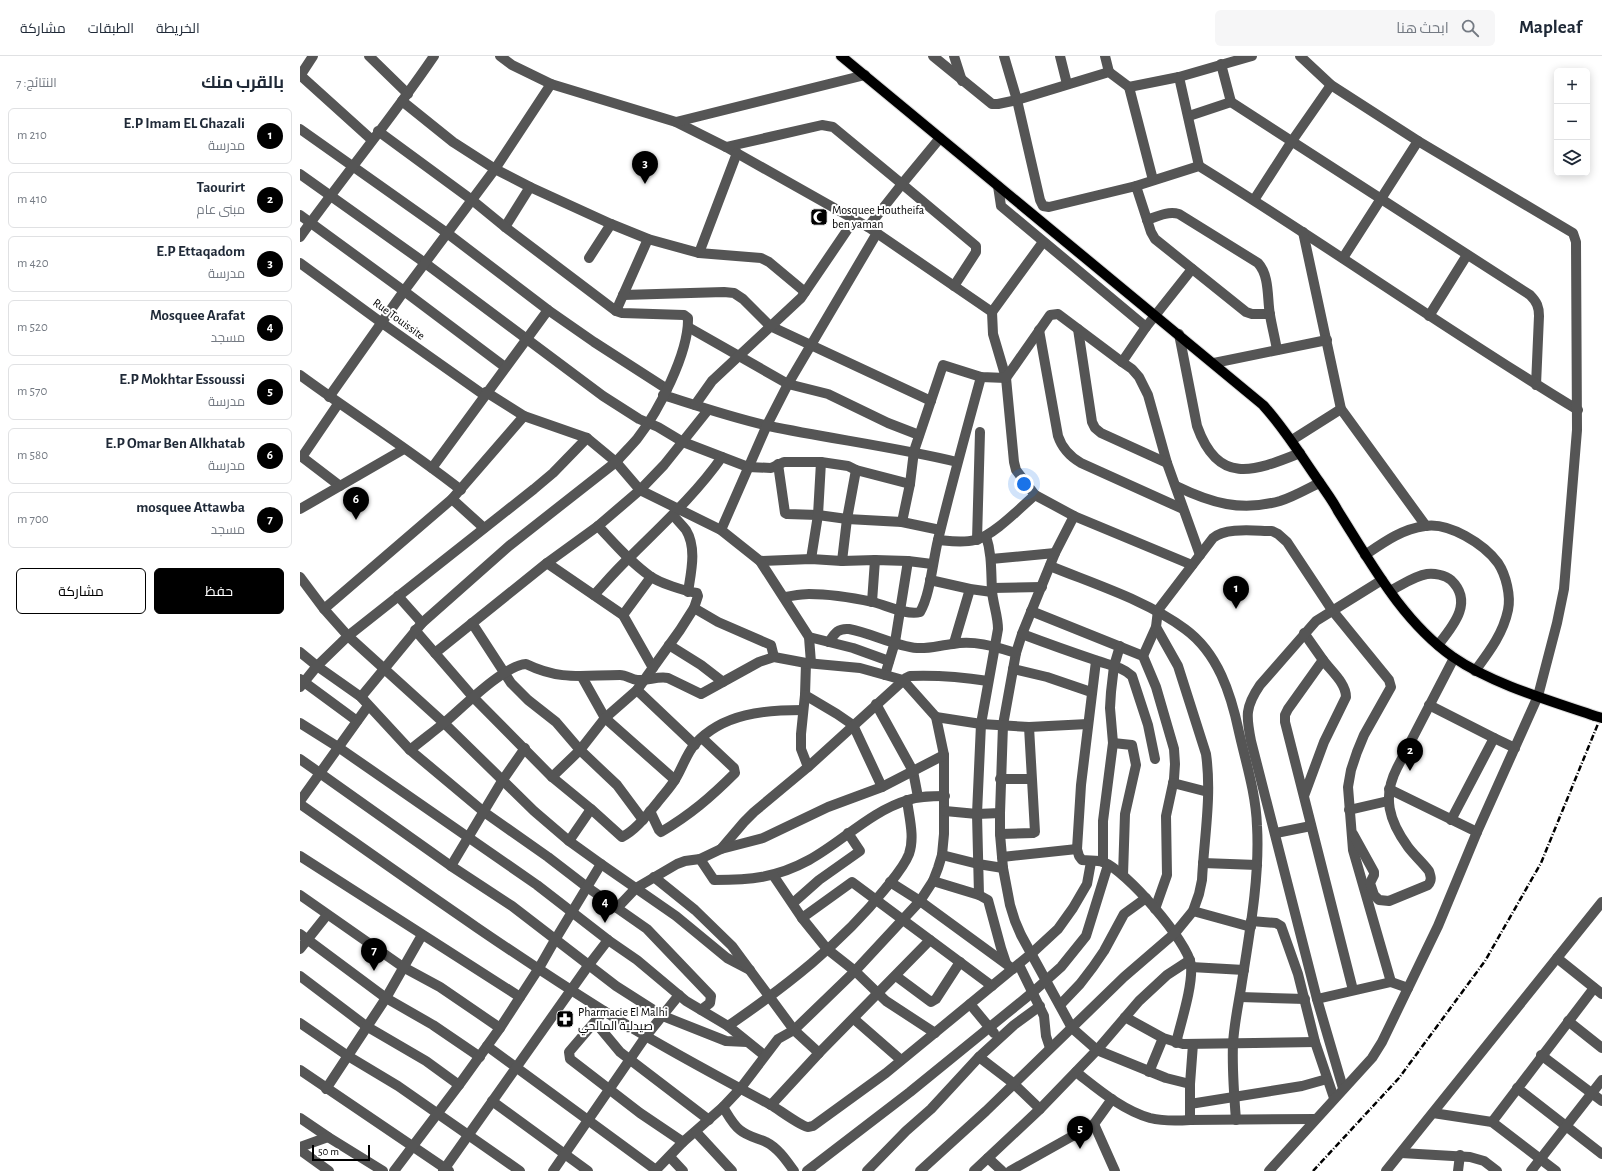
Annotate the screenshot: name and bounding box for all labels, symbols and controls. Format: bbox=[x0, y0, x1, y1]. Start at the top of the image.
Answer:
search box bbox=[1215, 10, 1495, 46]
icon: search bbox=[1459, 17, 1481, 39]
text: Mapleaf bbox=[1519, 18, 1582, 37]
text: ابحث هنا bbox=[1396, 21, 1449, 36]
text: مشاركة bbox=[20, 22, 66, 36]
text: الطبقات bbox=[88, 22, 134, 36]
text: الخريطة bbox=[156, 22, 200, 36]
map controls bbox=[1554, 68, 1590, 176]
button: + bbox=[1554, 68, 1590, 104]
text: بالقرب منك bbox=[201, 74, 284, 91]
text: النتائج: 7 bbox=[16, 77, 57, 90]
button: − bbox=[1554, 104, 1590, 140]
text: E.P Imam EL Ghazali bbox=[124, 116, 245, 131]
text: 210 m bbox=[17, 129, 47, 142]
text: 1 bbox=[268, 129, 272, 142]
text: مدرسة bbox=[208, 140, 245, 153]
button: layers bbox=[1554, 140, 1590, 176]
pin: 3 bbox=[632, 151, 658, 184]
text: Taourirt bbox=[197, 180, 245, 195]
text: 410 m bbox=[17, 193, 47, 206]
text: 2 bbox=[267, 193, 273, 206]
text: مبنى عام bbox=[197, 204, 245, 217]
place label: Mosquee Houtheifa ben yaman bbox=[832, 204, 925, 231]
mosque icon: Mosquee Houtheifa ben yaman bbox=[809, 207, 829, 227]
text: E.P Ettaqadom bbox=[156, 244, 245, 259]
text: 420 m bbox=[17, 257, 49, 270]
text: 3 bbox=[267, 257, 273, 270]
text: مدرسة bbox=[208, 268, 245, 281]
street label: Rue Touissite bbox=[371, 296, 427, 342]
text: Mosquee Arafat bbox=[150, 308, 245, 323]
text: 520 m bbox=[17, 321, 48, 334]
text: 4 bbox=[267, 321, 273, 334]
text: مسجد bbox=[211, 332, 245, 345]
text: E.P Mokhtar Essoussi bbox=[119, 372, 245, 387]
text: 570 m bbox=[17, 385, 47, 398]
text: 5 bbox=[267, 385, 273, 398]
text: مدرسة bbox=[208, 396, 245, 409]
text: E.P Omar Ben Alkhatab bbox=[105, 436, 245, 451]
text: 580 m bbox=[17, 449, 48, 462]
text: 6 bbox=[267, 449, 273, 462]
text: مدرسة bbox=[208, 460, 245, 473]
your location bbox=[1014, 474, 1034, 494]
pin: 6 bbox=[343, 487, 369, 520]
text: mosquee Attawba bbox=[136, 500, 245, 515]
text: 700 m bbox=[17, 513, 49, 526]
text: 7 bbox=[267, 513, 273, 526]
text: مسجد bbox=[211, 524, 245, 537]
button: مشاركة bbox=[16, 568, 146, 614]
button: حفظ bbox=[154, 568, 284, 614]
pin: 1 bbox=[1223, 576, 1249, 609]
pin: 2 bbox=[1397, 738, 1423, 771]
pin: 4 bbox=[592, 890, 618, 923]
pin: 7 bbox=[361, 938, 387, 971]
place label: Pharmacie El Malhi صيدلية المالحي bbox=[578, 1006, 668, 1036]
pharmacy icon: Pharmacie El Malhi صيدلية المالحي bbox=[555, 1009, 575, 1029]
pin: 5 bbox=[1067, 1116, 1093, 1149]
scale bar bbox=[312, 1143, 370, 1162]
text: 50 m bbox=[318, 1146, 339, 1157]

